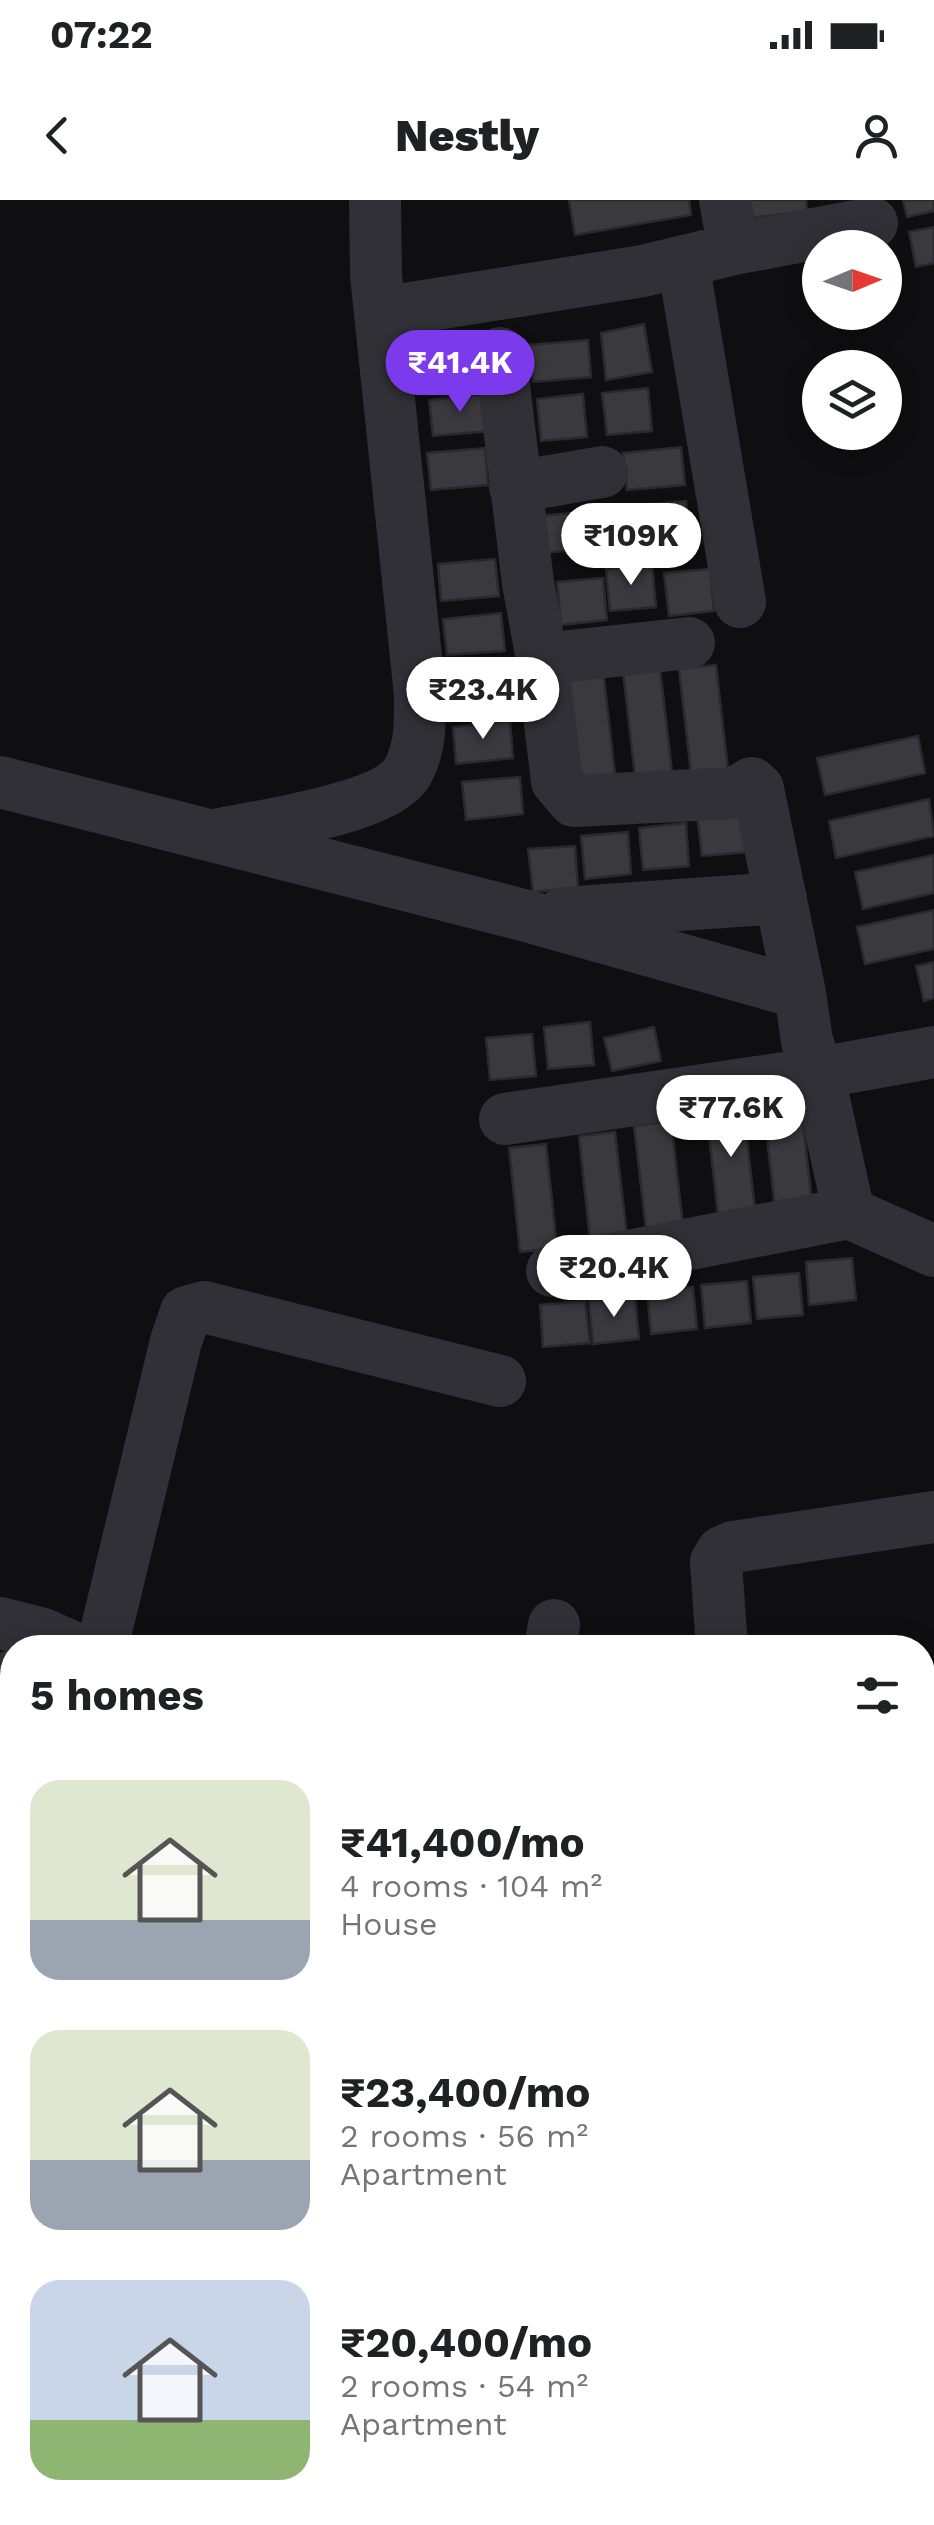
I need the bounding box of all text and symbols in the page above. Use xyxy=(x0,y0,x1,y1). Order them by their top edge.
text: 07:22 xyxy=(50,13,153,57)
icon: back xyxy=(30,108,85,163)
icon: person xyxy=(849,108,904,163)
text: Nestly xyxy=(395,109,539,162)
north arrow xyxy=(802,230,902,330)
map controls xyxy=(802,230,902,450)
pin: ₹41.4K xyxy=(379,330,541,415)
text: ₹41.4K xyxy=(408,343,512,381)
button: layers xyxy=(802,350,902,450)
pin: ₹109K xyxy=(561,503,701,588)
text: ₹109K xyxy=(583,516,679,554)
pin: ₹23.4K xyxy=(402,657,564,742)
text: ₹23.4K xyxy=(428,670,538,708)
pin: ₹77.6K xyxy=(650,1075,812,1160)
text: ₹77.6K xyxy=(678,1088,784,1126)
pin: ₹20.4K xyxy=(533,1235,695,1320)
text: ₹20.4K xyxy=(559,1248,669,1286)
icon: filters xyxy=(850,1668,905,1723)
text: 5 homes xyxy=(30,1671,204,1720)
text: ₹41,400/mo xyxy=(340,1818,585,1867)
icon: home xyxy=(110,1820,230,1940)
text: 4 rooms · 104 m² xyxy=(340,1867,602,1905)
text: House xyxy=(340,1905,438,1943)
text: ₹23,400/mo xyxy=(340,2068,590,2117)
icon: home xyxy=(110,2070,230,2190)
text: 2 rooms · 56 m² xyxy=(340,2117,588,2155)
text: Apartment xyxy=(340,2155,507,2193)
text: ₹20,400/mo xyxy=(340,2318,592,2367)
icon: home xyxy=(110,2320,230,2440)
text: 2 rooms · 54 m² xyxy=(340,2367,588,2405)
text: Apartment xyxy=(340,2405,507,2443)

